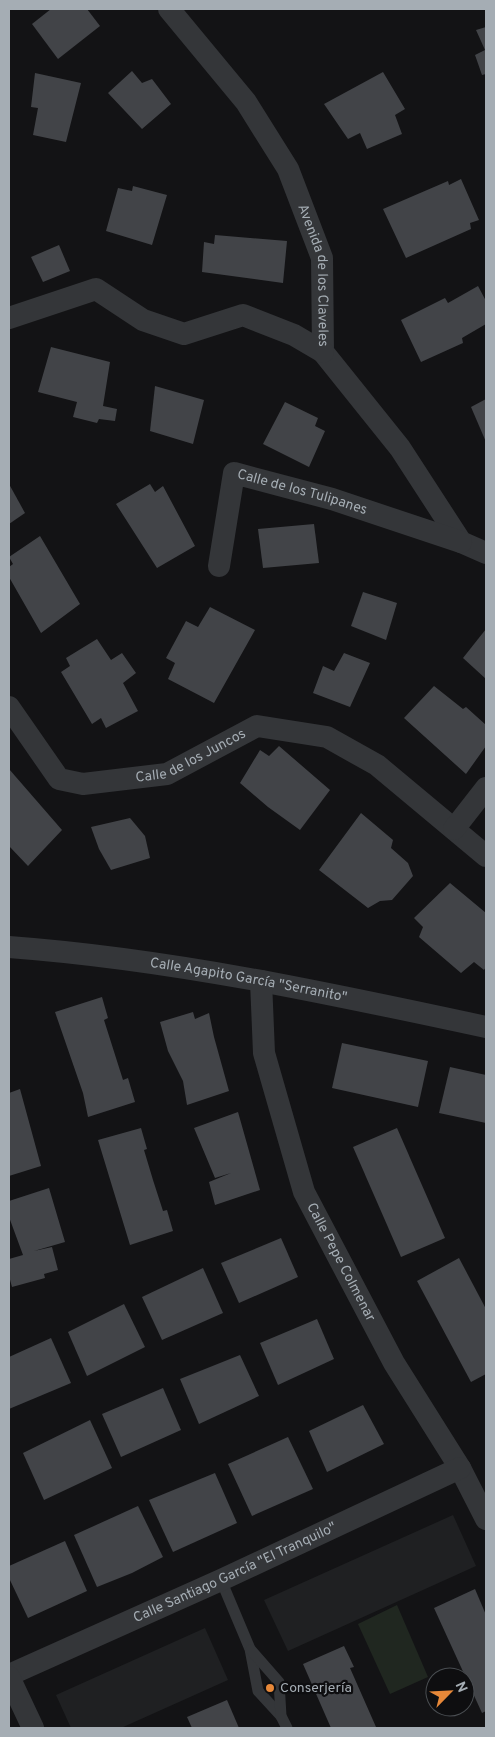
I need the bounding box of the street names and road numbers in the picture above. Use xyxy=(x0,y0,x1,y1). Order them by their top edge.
street label: Avenida de los Claveles xyxy=(294,202,331,347)
street label: Calle de los Tulipanes xyxy=(235,466,369,519)
street label: Calle de los Juncos xyxy=(135,725,249,786)
street label: Calle Agapito García "Serranito" xyxy=(149,954,349,1006)
street label: Calle Pepe Colmenar xyxy=(303,1200,379,1325)
street label: Calle Santiago García "El Tranquilo" xyxy=(131,1519,339,1627)

